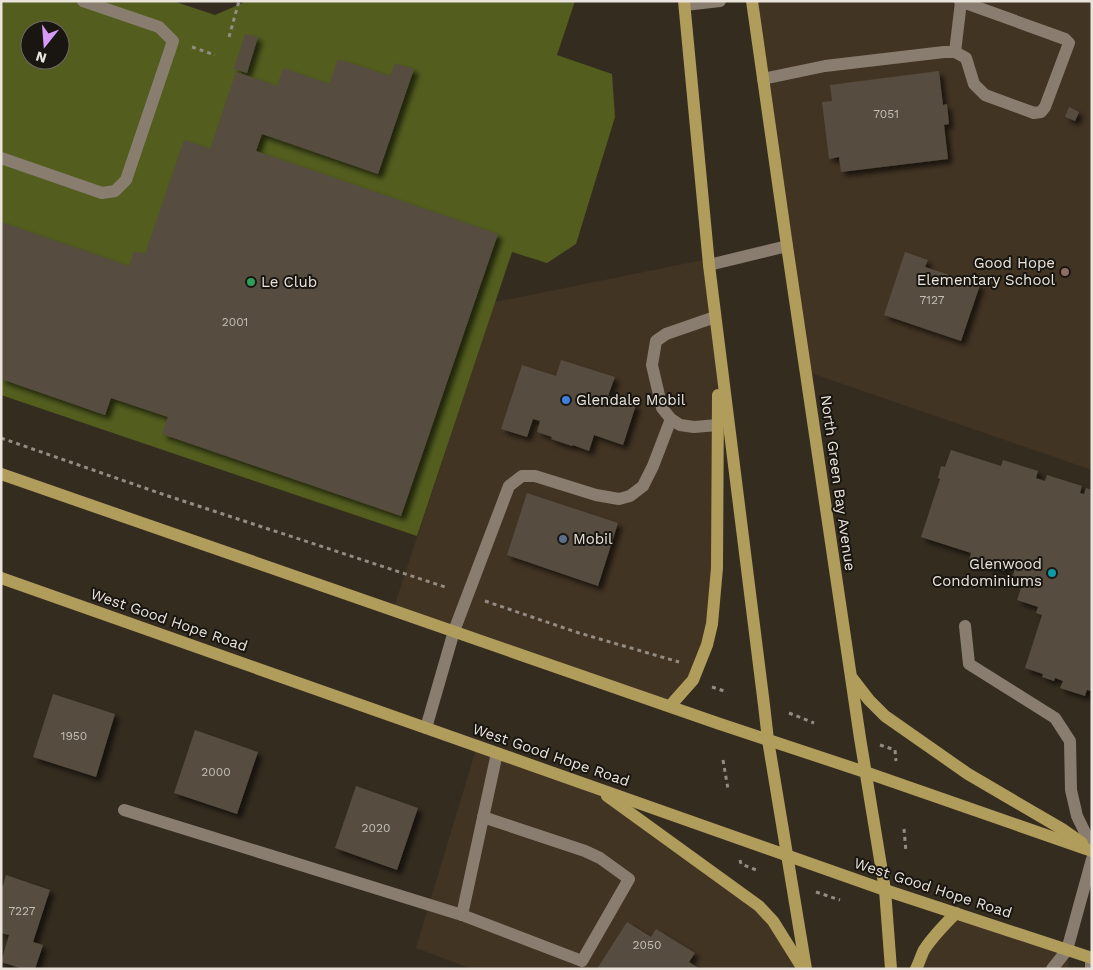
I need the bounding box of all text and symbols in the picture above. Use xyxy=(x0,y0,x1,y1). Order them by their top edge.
north arrow xyxy=(20,20,70,70)
text: N xyxy=(34,48,48,67)
house number: 7051 xyxy=(873,107,899,121)
place label: Good Hope Elementary School xyxy=(917,254,1055,289)
marker: Good Hope Elementary School xyxy=(1059,266,1071,278)
place label: Le Club xyxy=(261,273,317,291)
marker: Le Club xyxy=(245,276,257,288)
house number: 7127 xyxy=(920,293,945,307)
house number: 2001 xyxy=(222,315,248,329)
place label: Glendale Mobil xyxy=(576,391,686,409)
marker: Glendale Mobil xyxy=(560,394,572,406)
street label: North Green Bay Avenue xyxy=(817,394,859,572)
place label: Mobil xyxy=(573,530,613,548)
marker: Mobil xyxy=(557,533,569,545)
place label: Glenwood Condominiums xyxy=(932,555,1042,590)
marker: Glenwood Condominiums xyxy=(1046,567,1058,579)
street label: West Good Hope Road xyxy=(88,585,250,655)
street label: West Good Hope Road xyxy=(470,720,632,790)
house number: 1950 xyxy=(61,729,87,743)
house number: 2000 xyxy=(201,765,231,779)
house number: 2020 xyxy=(362,821,390,835)
street label: West Good Hope Road xyxy=(852,854,1014,922)
house number: 7227 xyxy=(8,904,36,918)
house number: 2050 xyxy=(633,938,661,952)

